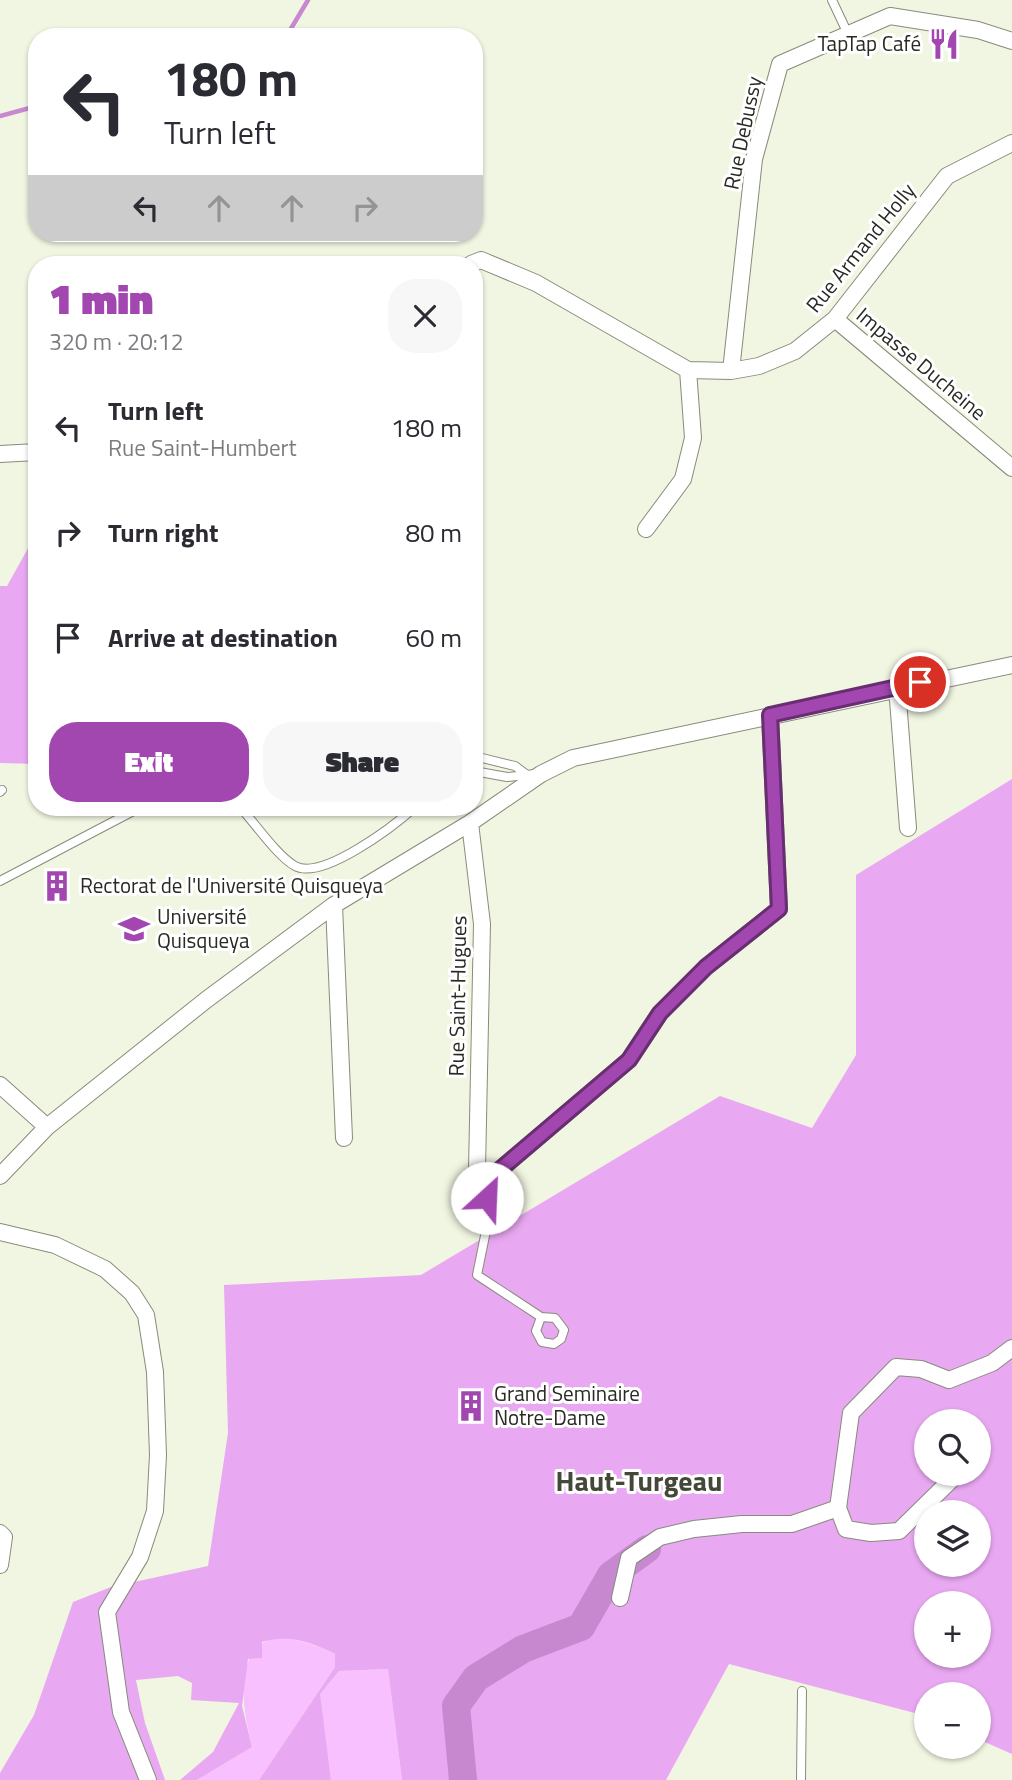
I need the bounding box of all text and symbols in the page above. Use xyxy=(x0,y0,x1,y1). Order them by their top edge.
place label: TapTap Café xyxy=(817,27,921,59)
restaurant icon: TapTap Café xyxy=(927,27,961,61)
text: 180 m xyxy=(164,40,298,115)
icon: left xyxy=(49,56,140,147)
street label: Rue Debussy xyxy=(714,73,770,192)
text: Turn left xyxy=(164,108,276,156)
street label: Rue Armand Holly xyxy=(798,175,923,319)
icon: left xyxy=(127,189,165,227)
icon: ahead xyxy=(200,189,238,227)
icon: ahead xyxy=(273,189,311,227)
icon: right xyxy=(346,189,384,227)
text: 1 min xyxy=(49,266,153,330)
button: close xyxy=(388,279,462,353)
street label: Impasse Ducheine xyxy=(850,299,994,427)
text: 320 m · 20:12 xyxy=(49,324,184,359)
text: Turn left xyxy=(108,391,203,430)
text: 180 m xyxy=(391,408,462,447)
icon: left xyxy=(49,409,87,447)
text: Rue Saint-Humbert xyxy=(108,430,297,465)
text: Turn right xyxy=(108,513,219,552)
text: 80 m xyxy=(405,513,462,552)
icon: right xyxy=(49,514,87,552)
text: Arrive at destination xyxy=(108,618,338,657)
text: 60 m xyxy=(405,618,462,657)
icon: arrive xyxy=(49,619,87,657)
pin xyxy=(890,652,950,712)
icon: arrive xyxy=(901,663,939,701)
button: Exit xyxy=(49,722,249,802)
button: Share xyxy=(263,722,462,802)
building icon: Rectorat de l'Université Quisqueya xyxy=(40,869,74,903)
place label: Rectorat de l'Université Quisqueya xyxy=(80,869,383,901)
place label: Université Quisqueya xyxy=(157,900,250,956)
school or university icon: Université Quisqueya xyxy=(117,912,151,946)
street label: Rue Saint-Hugues xyxy=(440,915,474,1077)
position arrow xyxy=(450,1161,524,1235)
place label: Grand Seminaire Notre-Dame xyxy=(494,1377,640,1433)
building icon: Grand Seminaire Notre-Dame xyxy=(454,1389,488,1423)
map controls xyxy=(914,1409,991,1759)
button: search xyxy=(914,1409,991,1486)
district label: Haut-Turgeau xyxy=(556,1459,722,1502)
button: layers xyxy=(914,1500,991,1577)
button: + xyxy=(914,1591,991,1668)
button: − xyxy=(914,1682,991,1759)

